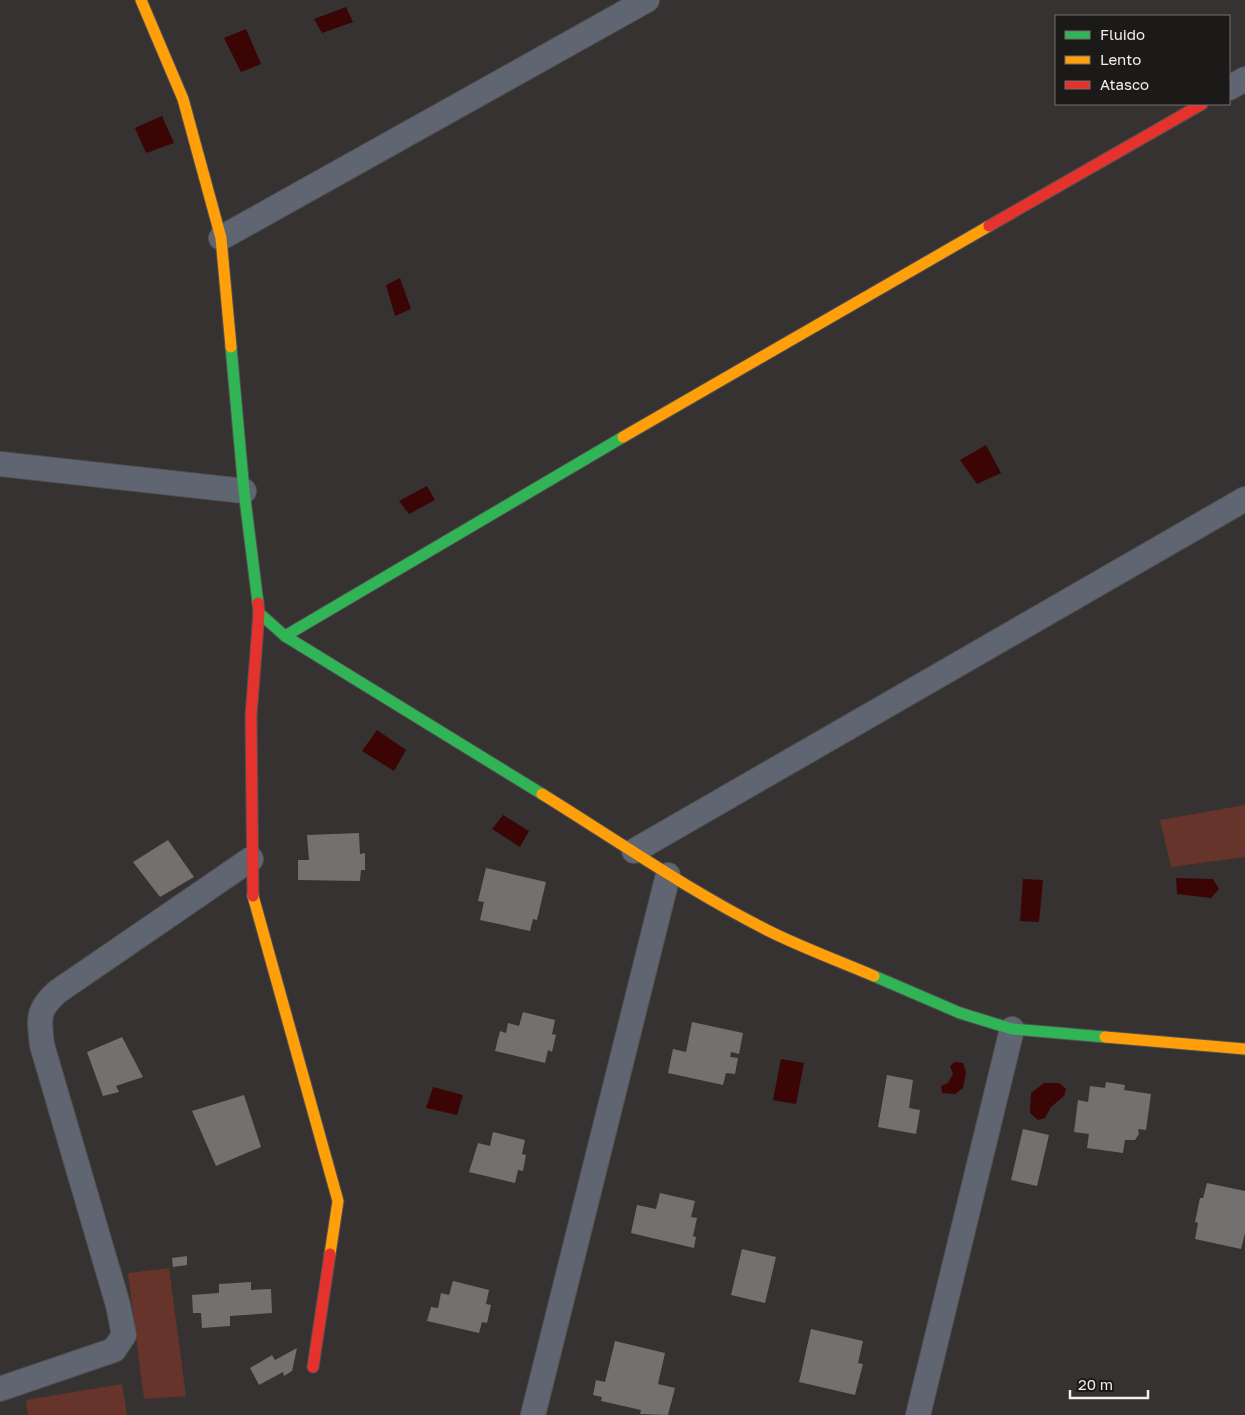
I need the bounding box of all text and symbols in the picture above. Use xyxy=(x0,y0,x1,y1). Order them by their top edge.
legend xyxy=(1055,15,1230,105)
text: Fluido xyxy=(1100,25,1145,43)
text: Lento xyxy=(1100,50,1141,68)
text: Atasco xyxy=(1100,75,1149,93)
scale bar xyxy=(1070,1368,1148,1400)
text: 20 m xyxy=(1078,1375,1113,1393)

